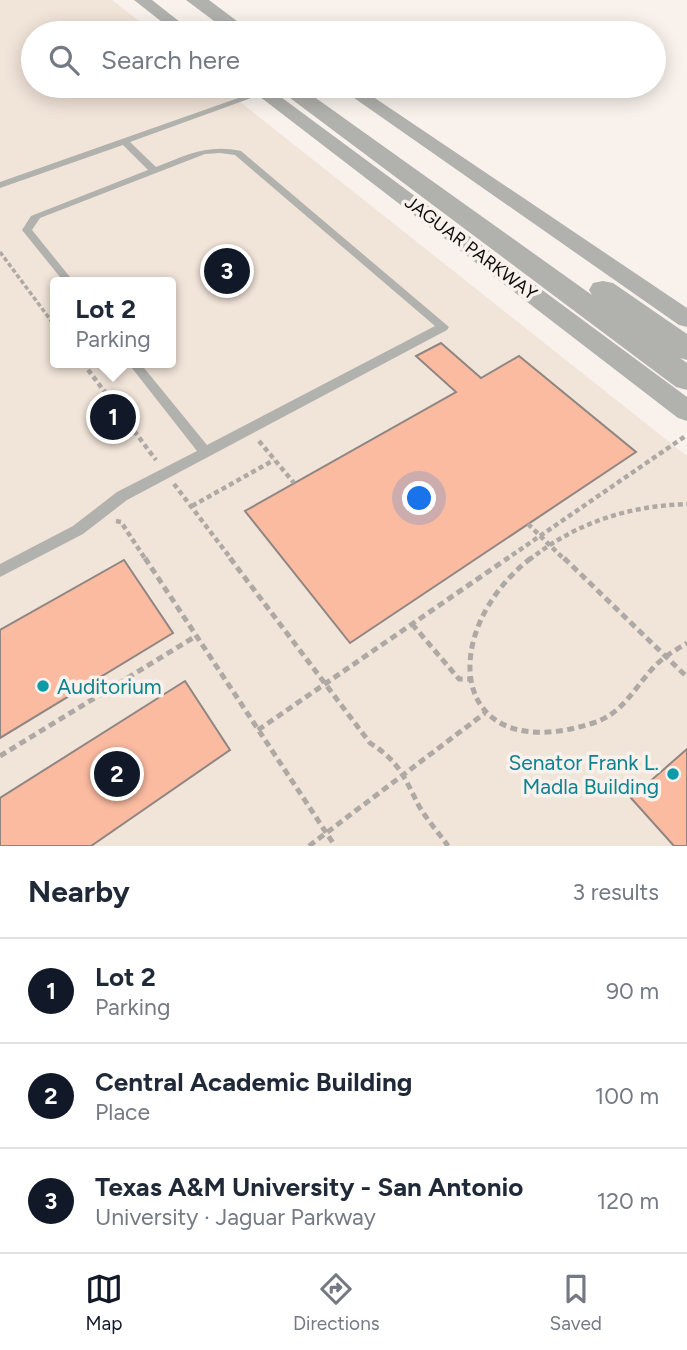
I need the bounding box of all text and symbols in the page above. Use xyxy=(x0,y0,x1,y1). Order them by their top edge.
search box xyxy=(21,21,666,98)
icon: search xyxy=(45,41,83,79)
text: Search here xyxy=(101,44,240,76)
street label: JAGUAR PARKWAY xyxy=(401,191,541,305)
pin: 3 xyxy=(204,245,250,297)
popup xyxy=(50,277,176,368)
text: Lot 2 xyxy=(75,293,136,325)
text: Parking xyxy=(75,325,151,353)
pin: 1 xyxy=(90,391,136,443)
your location xyxy=(402,481,436,515)
place label: Auditorium xyxy=(57,674,162,699)
marker: Auditorium xyxy=(35,678,51,694)
pin: 2 xyxy=(94,748,140,800)
place label: Senator Frank L. Madla Building xyxy=(508,750,659,799)
marker: Senator Frank L. Madla Building xyxy=(665,766,681,782)
text: Nearby xyxy=(28,873,130,910)
text: 3 results xyxy=(572,878,659,906)
text: Lot 2 xyxy=(95,961,156,993)
text: 1 xyxy=(46,977,56,1005)
text: 90 m xyxy=(606,977,659,1005)
text: Parking xyxy=(95,993,170,1021)
text: Central Academic Building xyxy=(95,1066,412,1098)
text: 2 xyxy=(44,1082,58,1110)
text: 100 m xyxy=(595,1082,659,1110)
text: Place xyxy=(95,1098,150,1126)
text: Texas A&M University - San Antonio xyxy=(95,1171,523,1203)
text: 3 xyxy=(45,1187,57,1215)
text: 120 m xyxy=(597,1187,659,1215)
text: University · Jaguar Parkway xyxy=(95,1203,376,1231)
tab: Map xyxy=(85,1270,123,1335)
tab: Directions xyxy=(293,1270,380,1335)
tab: Saved xyxy=(550,1270,602,1335)

